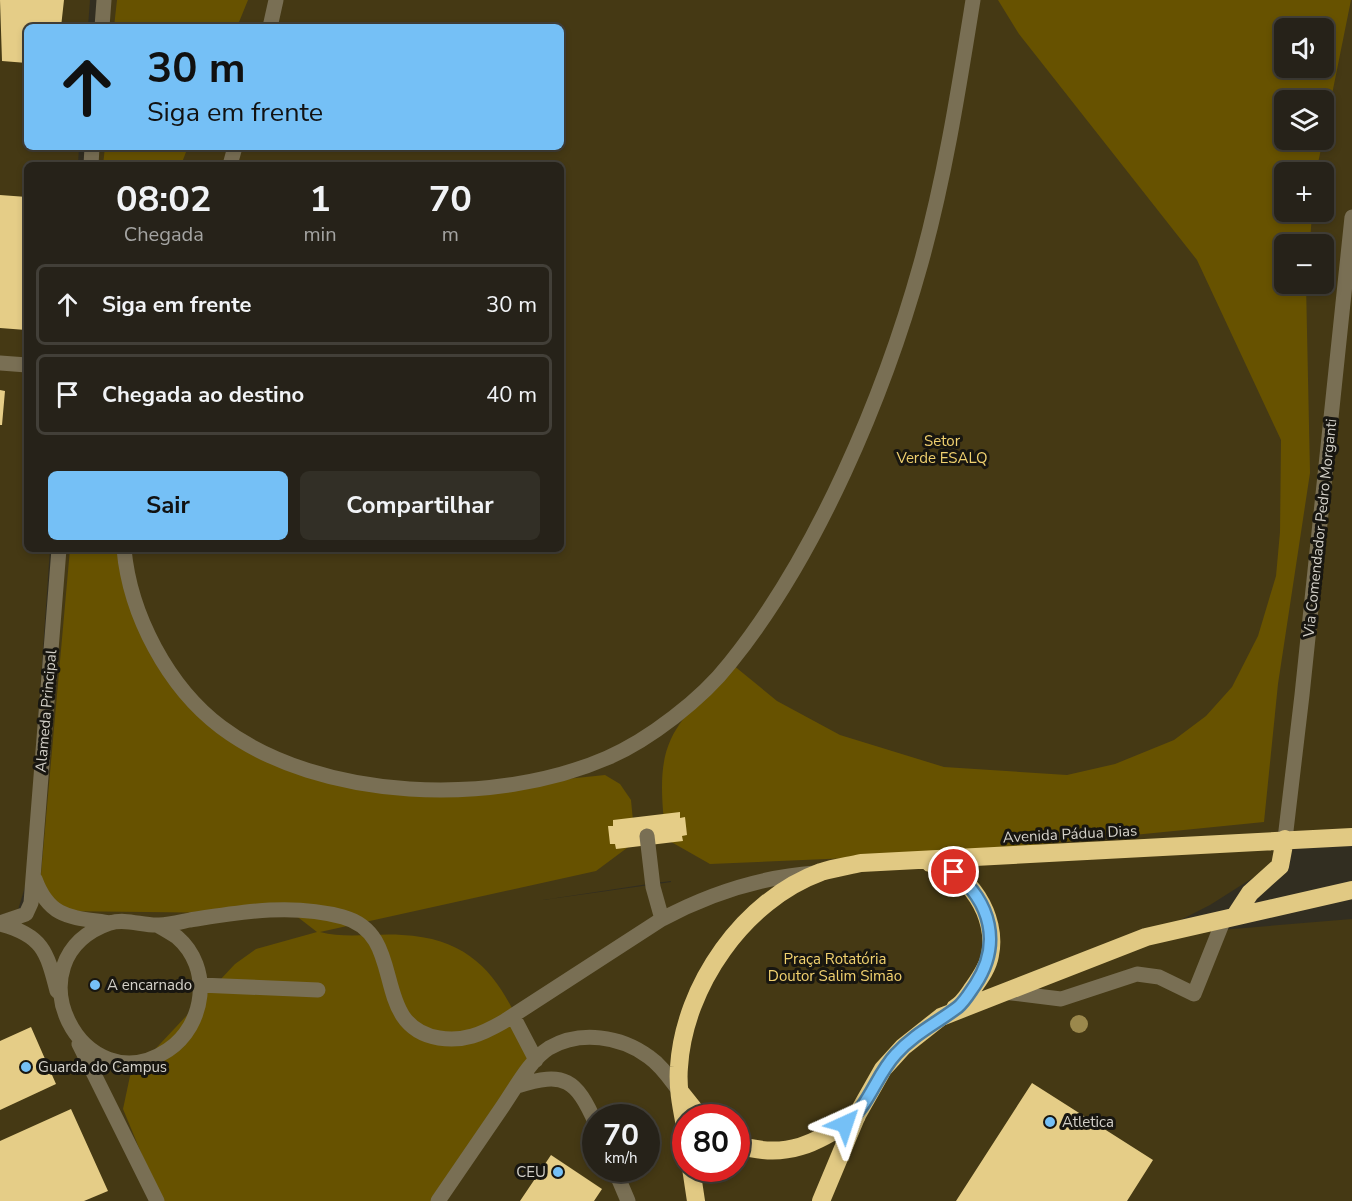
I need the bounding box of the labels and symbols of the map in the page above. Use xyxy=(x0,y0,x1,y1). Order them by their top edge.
street label: Via Comendador Pedro Morganti xyxy=(1298,418,1341,639)
park label: Setor Verde ESALQ xyxy=(895,431,988,468)
street label: Alameda Principal xyxy=(31,648,61,773)
street label: Avenida Pádua Dias xyxy=(1002,820,1138,848)
pin xyxy=(928,846,979,897)
park label: Praça Rotatória Doutor Salim Simão xyxy=(768,949,902,986)
place label: A encarnado xyxy=(107,975,192,995)
marker: A encarnado xyxy=(88,978,102,992)
place label: Guarda do Campus xyxy=(38,1057,167,1077)
marker: Guarda do Campus xyxy=(19,1060,33,1074)
position arrow xyxy=(813,1092,877,1156)
speed limit sign: 80 xyxy=(672,1104,750,1182)
place label: Atletica xyxy=(1062,1112,1114,1132)
marker: Atletica xyxy=(1043,1115,1057,1129)
place label: CEU xyxy=(516,1162,546,1182)
marker: CEU xyxy=(551,1165,565,1179)

